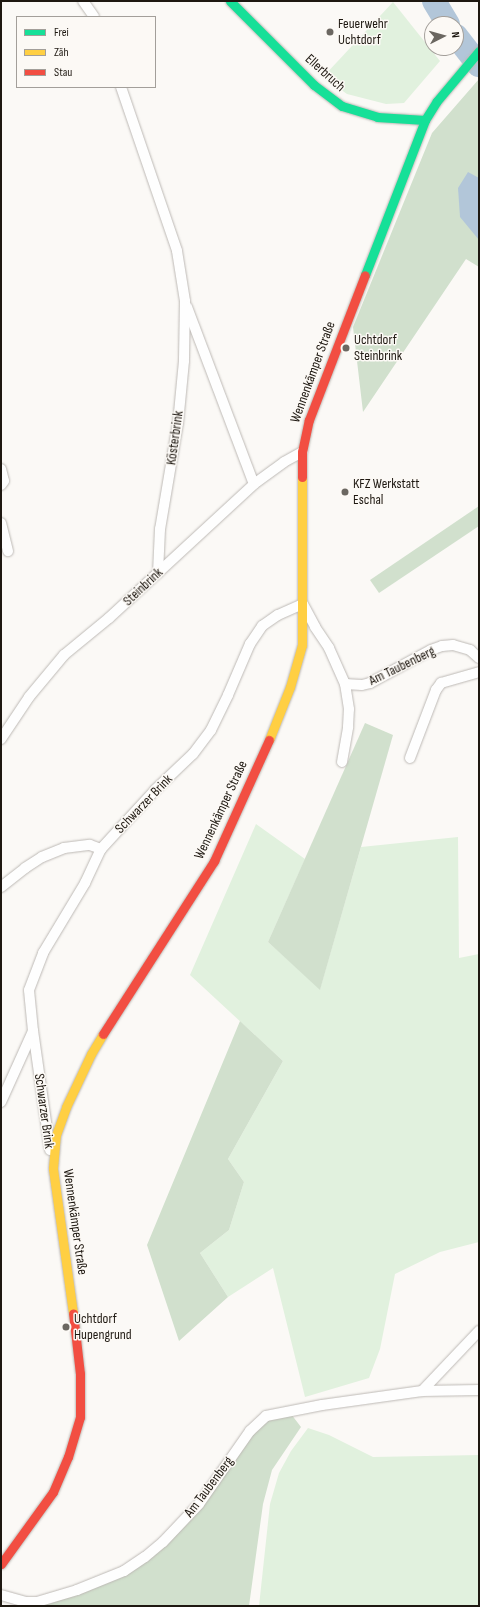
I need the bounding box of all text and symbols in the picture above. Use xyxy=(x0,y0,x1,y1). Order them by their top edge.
legend xyxy=(16,16,156,88)
place label: Feuerwehr Uchtdorf xyxy=(338,16,388,48)
north arrow xyxy=(424,16,464,56)
text: Frei xyxy=(54,25,69,40)
marker: Feuerwehr Uchtdorf xyxy=(325,27,335,37)
text: N xyxy=(449,31,462,38)
text: Zäh xyxy=(54,45,69,60)
street label: Ellerbruch xyxy=(302,51,348,95)
text: Stau xyxy=(54,65,72,80)
street label: Wennenkämper Straße xyxy=(287,319,339,425)
place label: Uchtdorf Steinbrink xyxy=(354,332,402,364)
marker: Uchtdorf Steinbrink xyxy=(341,343,351,353)
street label: Kösterbrink xyxy=(163,410,187,466)
place label: KFZ Werkstatt Eschal xyxy=(353,476,420,508)
marker: KFZ Werkstatt Eschal xyxy=(340,487,350,497)
street label: Steinbrink xyxy=(120,564,166,610)
street label: Am Taubenberg xyxy=(366,643,438,689)
street label: Wennenkämper Straße xyxy=(191,758,251,862)
street label: Schwarzer Brink xyxy=(112,771,176,837)
street label: Schwarzer Brink xyxy=(30,1072,58,1150)
street label: Wennenkämper Straße xyxy=(59,1168,91,1276)
place label: Uchtdorf Hupengrund xyxy=(74,1311,132,1344)
marker: Uchtdorf Hupengrund xyxy=(61,1322,71,1332)
street label: Am Taubenberg xyxy=(181,1453,237,1521)

